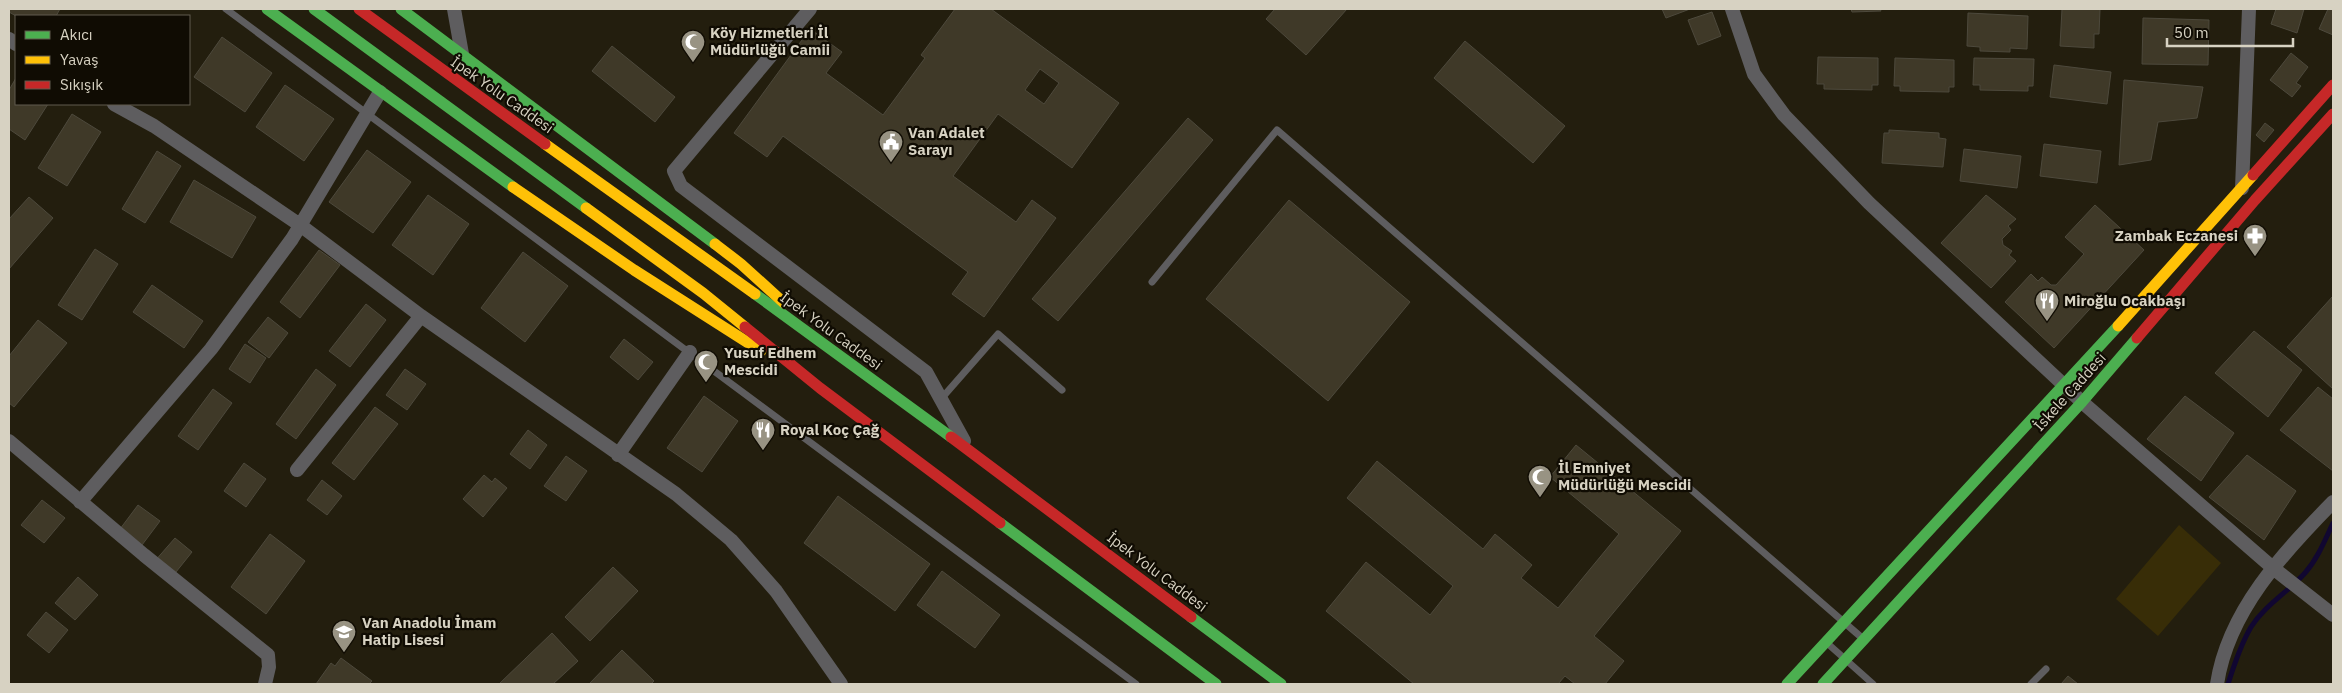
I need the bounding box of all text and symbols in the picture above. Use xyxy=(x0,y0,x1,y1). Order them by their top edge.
legend xyxy=(15,15,190,105)
scale bar xyxy=(2167,15,2293,47)
place label: Köy Hizmetleri İl Müdürlüğü Camii xyxy=(710,23,830,59)
text: 50 m xyxy=(2174,23,2209,42)
text: Akıcı xyxy=(60,25,93,44)
mosque icon: Köy Hizmetleri İl Müdürlüğü Camii xyxy=(680,29,706,63)
text: Yavaş xyxy=(60,50,99,69)
street label: İpek Yolu Caddesi xyxy=(447,52,557,137)
text: Sıkışık xyxy=(60,75,103,94)
place label: Van Adalet Sarayı xyxy=(908,123,985,159)
public building icon: Van Adalet Sarayı xyxy=(878,129,904,163)
pharmacy icon: Zambak Eczanesi xyxy=(2242,223,2268,257)
place label: Zambak Eczanesi xyxy=(2115,226,2238,245)
street label: İpek Yolu Caddesi xyxy=(777,287,886,374)
restaurant icon: Miroğlu Ocakbaşı xyxy=(2034,288,2060,322)
place label: Miroğlu Ocakbaşı xyxy=(2064,291,2186,310)
place label: Yusuf Edhem Mescidi xyxy=(724,343,816,379)
street label: İskele Caddesi xyxy=(2029,348,2110,435)
mosque icon: Yusuf Edhem Mescidi xyxy=(693,349,719,383)
restaurant icon: Royal Koç Çağ xyxy=(750,417,776,451)
place label: Royal Koç Çağ xyxy=(780,420,880,439)
place label: İl Emniyet Müdürlüğü Mescidi xyxy=(1558,458,1691,494)
mosque icon: İl Emniyet Müdürlüğü Mescidi xyxy=(1527,464,1553,498)
street label: İpek Yolu Caddesi xyxy=(1103,528,1211,616)
place label: Van Anadolu İmam Hatip Lisesi xyxy=(362,613,496,649)
school or university icon: Van Anadolu İmam Hatip Lisesi xyxy=(331,619,357,653)

